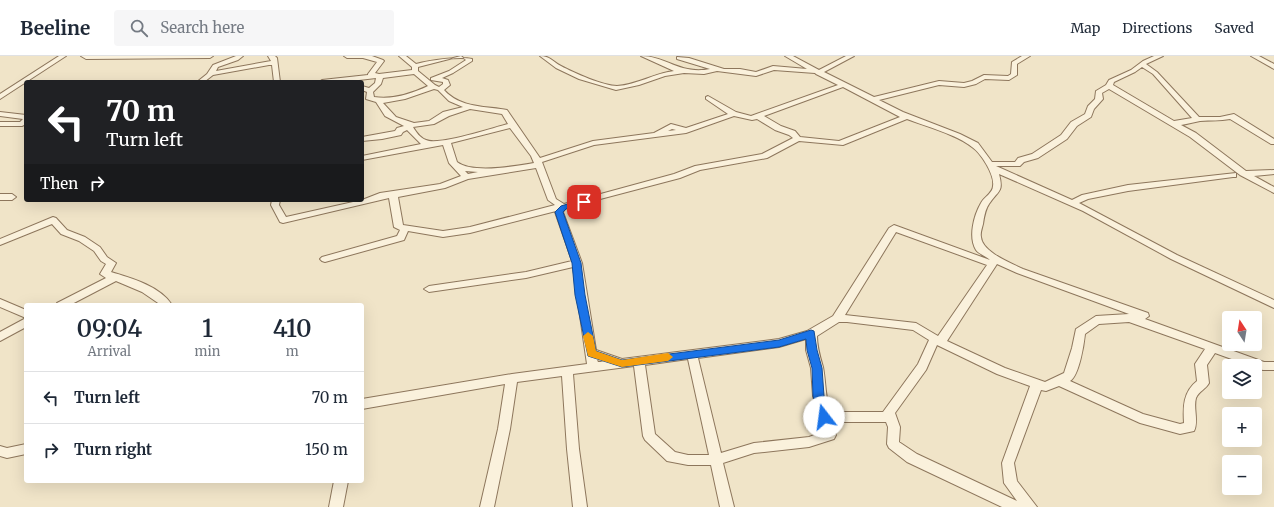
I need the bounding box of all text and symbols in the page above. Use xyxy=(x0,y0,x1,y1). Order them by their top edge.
search box xyxy=(114,10,394,46)
text: Beeline xyxy=(20,16,90,40)
icon: search xyxy=(128,17,150,39)
text: Search here xyxy=(160,18,244,37)
text: Map xyxy=(1070,19,1100,37)
text: Directions xyxy=(1122,19,1192,37)
text: Saved xyxy=(1214,19,1254,37)
text: 70 m xyxy=(106,93,175,129)
icon: left xyxy=(40,96,92,148)
text: Turn left xyxy=(106,128,183,151)
icon: right xyxy=(86,172,108,194)
text: Then xyxy=(40,174,78,193)
pin xyxy=(567,185,601,219)
icon: arrive xyxy=(573,191,595,213)
north arrow xyxy=(1222,311,1262,351)
map controls xyxy=(1222,311,1262,495)
text: 09:04 xyxy=(76,313,142,344)
text: 1 xyxy=(202,313,213,344)
text: 410 xyxy=(273,313,312,344)
text: Arrival xyxy=(88,343,131,360)
text: min xyxy=(195,343,220,360)
text: m xyxy=(286,343,299,360)
button: layers xyxy=(1222,359,1262,399)
icon: left xyxy=(40,387,62,409)
text: Turn left xyxy=(74,388,140,407)
text: 70 m xyxy=(312,388,348,407)
position arrow xyxy=(803,396,845,438)
button: + xyxy=(1222,407,1262,447)
icon: right xyxy=(40,439,62,461)
text: Turn right xyxy=(74,440,152,459)
text: 150 m xyxy=(305,440,348,459)
button: − xyxy=(1222,455,1262,495)

